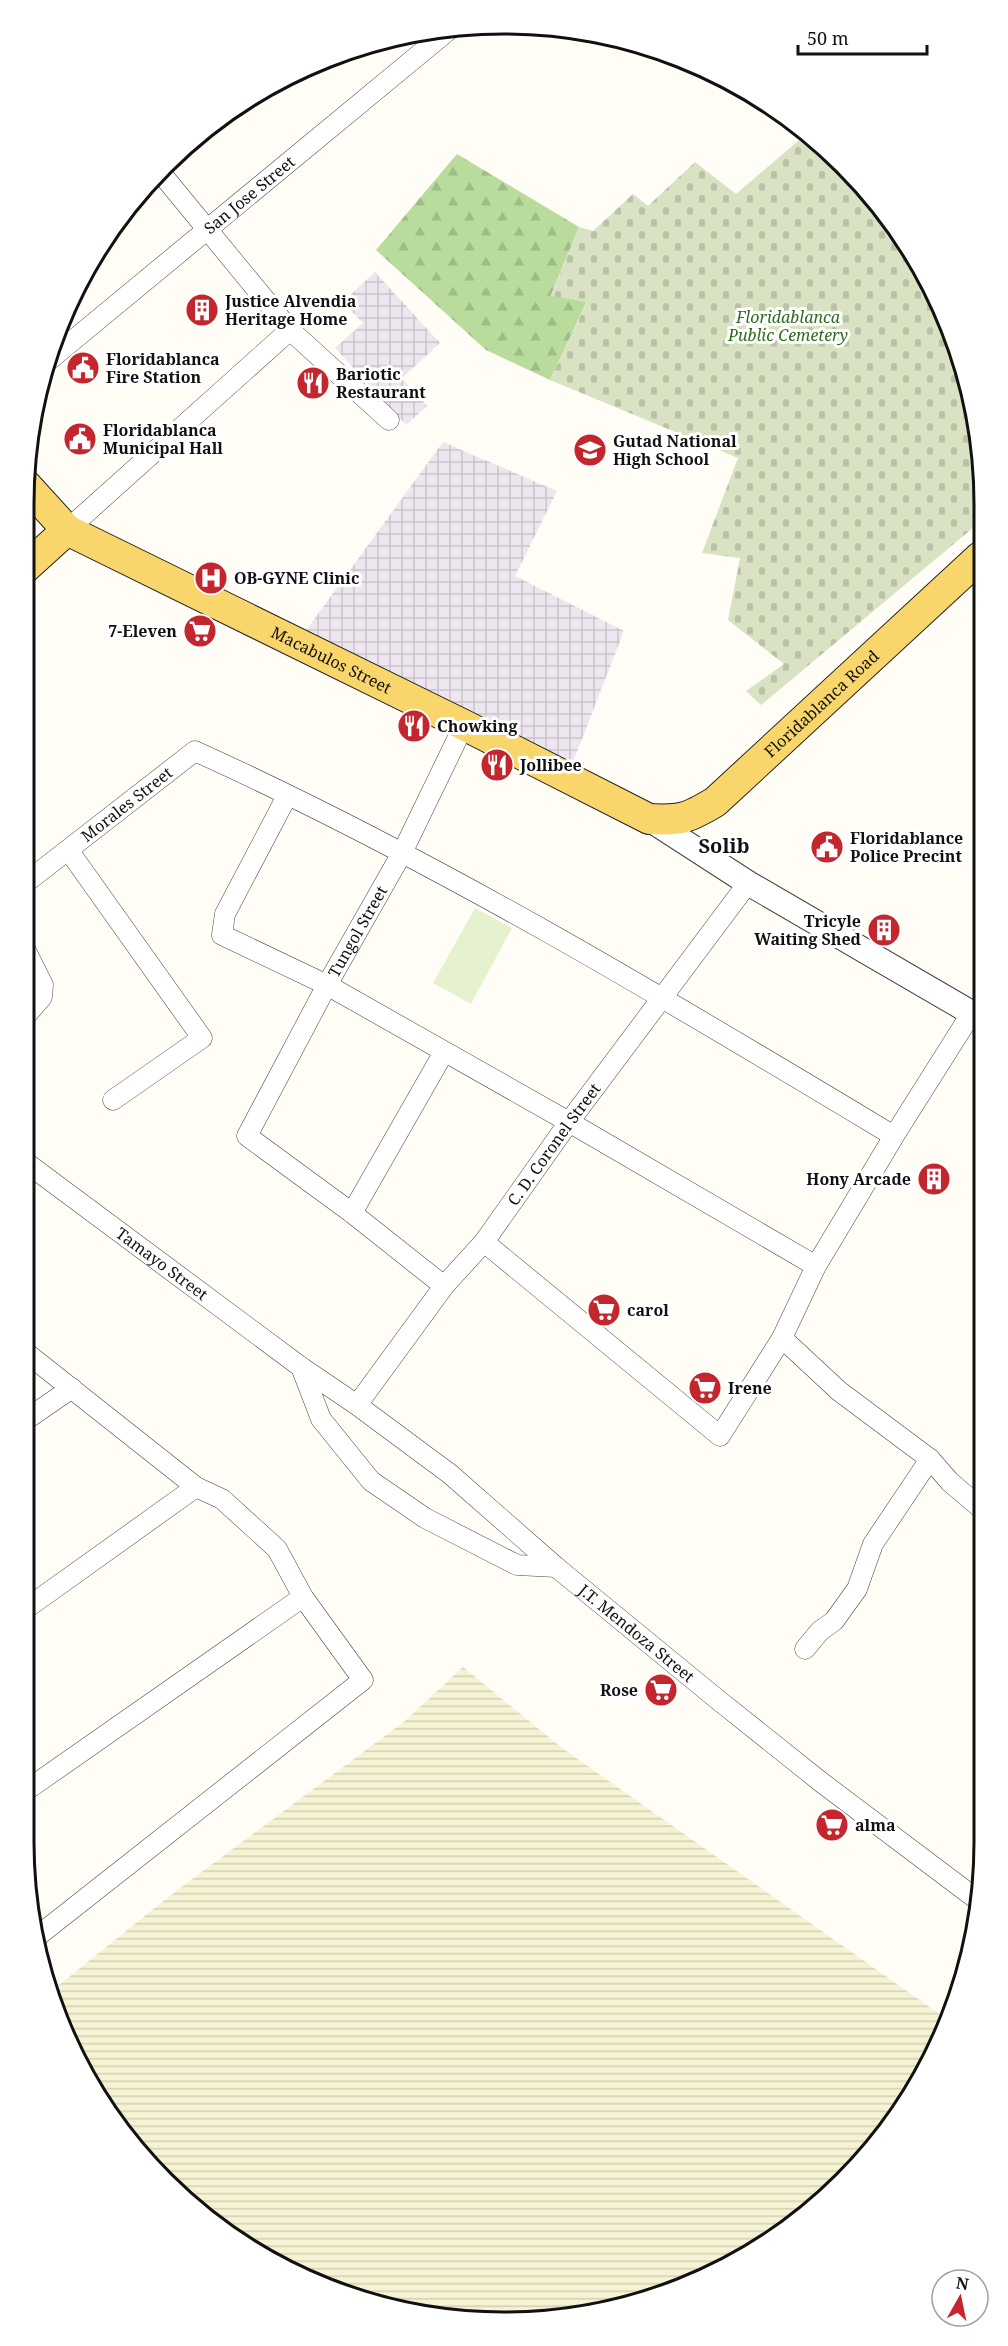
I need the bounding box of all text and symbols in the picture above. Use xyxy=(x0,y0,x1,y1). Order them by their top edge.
scale bar xyxy=(798,18,927,56)
text: 50 m xyxy=(807,26,849,50)
street label: San Jose Street xyxy=(199,150,300,239)
place label: Justice Alvendia Heritage Home xyxy=(224,290,357,330)
building icon: Justice Alvendia Heritage Home xyxy=(184,292,220,328)
park label: Floridablanca Public Cemetery xyxy=(727,306,848,346)
place label: Floridablanca Fire Station xyxy=(106,348,220,388)
public building icon: Floridablanca Fire Station xyxy=(65,350,101,386)
place label: Bariotic Restaurant xyxy=(336,363,426,403)
restaurant icon: Bariotic Restaurant xyxy=(295,365,331,401)
place label: Floridablanca Municipal Hall xyxy=(103,419,223,459)
public building icon: Floridablanca Municipal Hall xyxy=(62,421,98,457)
place label: Gutad National High School xyxy=(613,430,737,470)
school or university icon: Gutad National High School xyxy=(572,432,608,468)
hospital icon: OB-GYNE Clinic xyxy=(193,560,229,596)
place label: OB-GYNE Clinic xyxy=(234,567,359,589)
supermarket icon: 7-Eleven xyxy=(182,613,218,649)
place label: 7-Eleven xyxy=(108,620,177,642)
street label: Macabulos Street xyxy=(268,621,395,699)
street label: Floridablanca Road xyxy=(759,645,884,762)
restaurant icon: Chowking xyxy=(396,708,432,744)
place label: Chowking xyxy=(437,715,517,737)
restaurant icon: Jollibee xyxy=(479,747,515,783)
place label: Jollibee xyxy=(519,754,582,776)
street label: Morales Street xyxy=(76,761,177,847)
place label: Floridablance Police Precint xyxy=(850,827,963,867)
public building icon: Floridablance Police Precint xyxy=(809,829,845,865)
district label: Solib xyxy=(699,832,749,859)
street label: Tungol Street xyxy=(323,881,392,981)
place label: Tricyle Waiting Shed xyxy=(754,910,862,950)
building icon: Tricyle Waiting Shed xyxy=(866,912,902,948)
street label: C. D. Coronel Street xyxy=(502,1078,606,1210)
building icon: Hony Arcade xyxy=(916,1161,952,1197)
place label: Hony Arcade xyxy=(806,1168,911,1190)
street label: Tamayo Street xyxy=(112,1222,213,1305)
supermarket icon: carol xyxy=(586,1292,622,1328)
place label: carol xyxy=(627,1299,669,1321)
supermarket icon: Irene xyxy=(687,1370,723,1406)
place label: Irene xyxy=(728,1377,772,1399)
street label: J.T. Mendoza Street xyxy=(573,1578,700,1687)
supermarket icon: Rose xyxy=(643,1672,679,1708)
place label: Rose xyxy=(600,1679,638,1701)
supermarket icon: alma xyxy=(814,1807,850,1843)
place label: alma xyxy=(855,1814,896,1836)
north arrow xyxy=(930,2268,990,2328)
text: N xyxy=(954,2271,971,2295)

